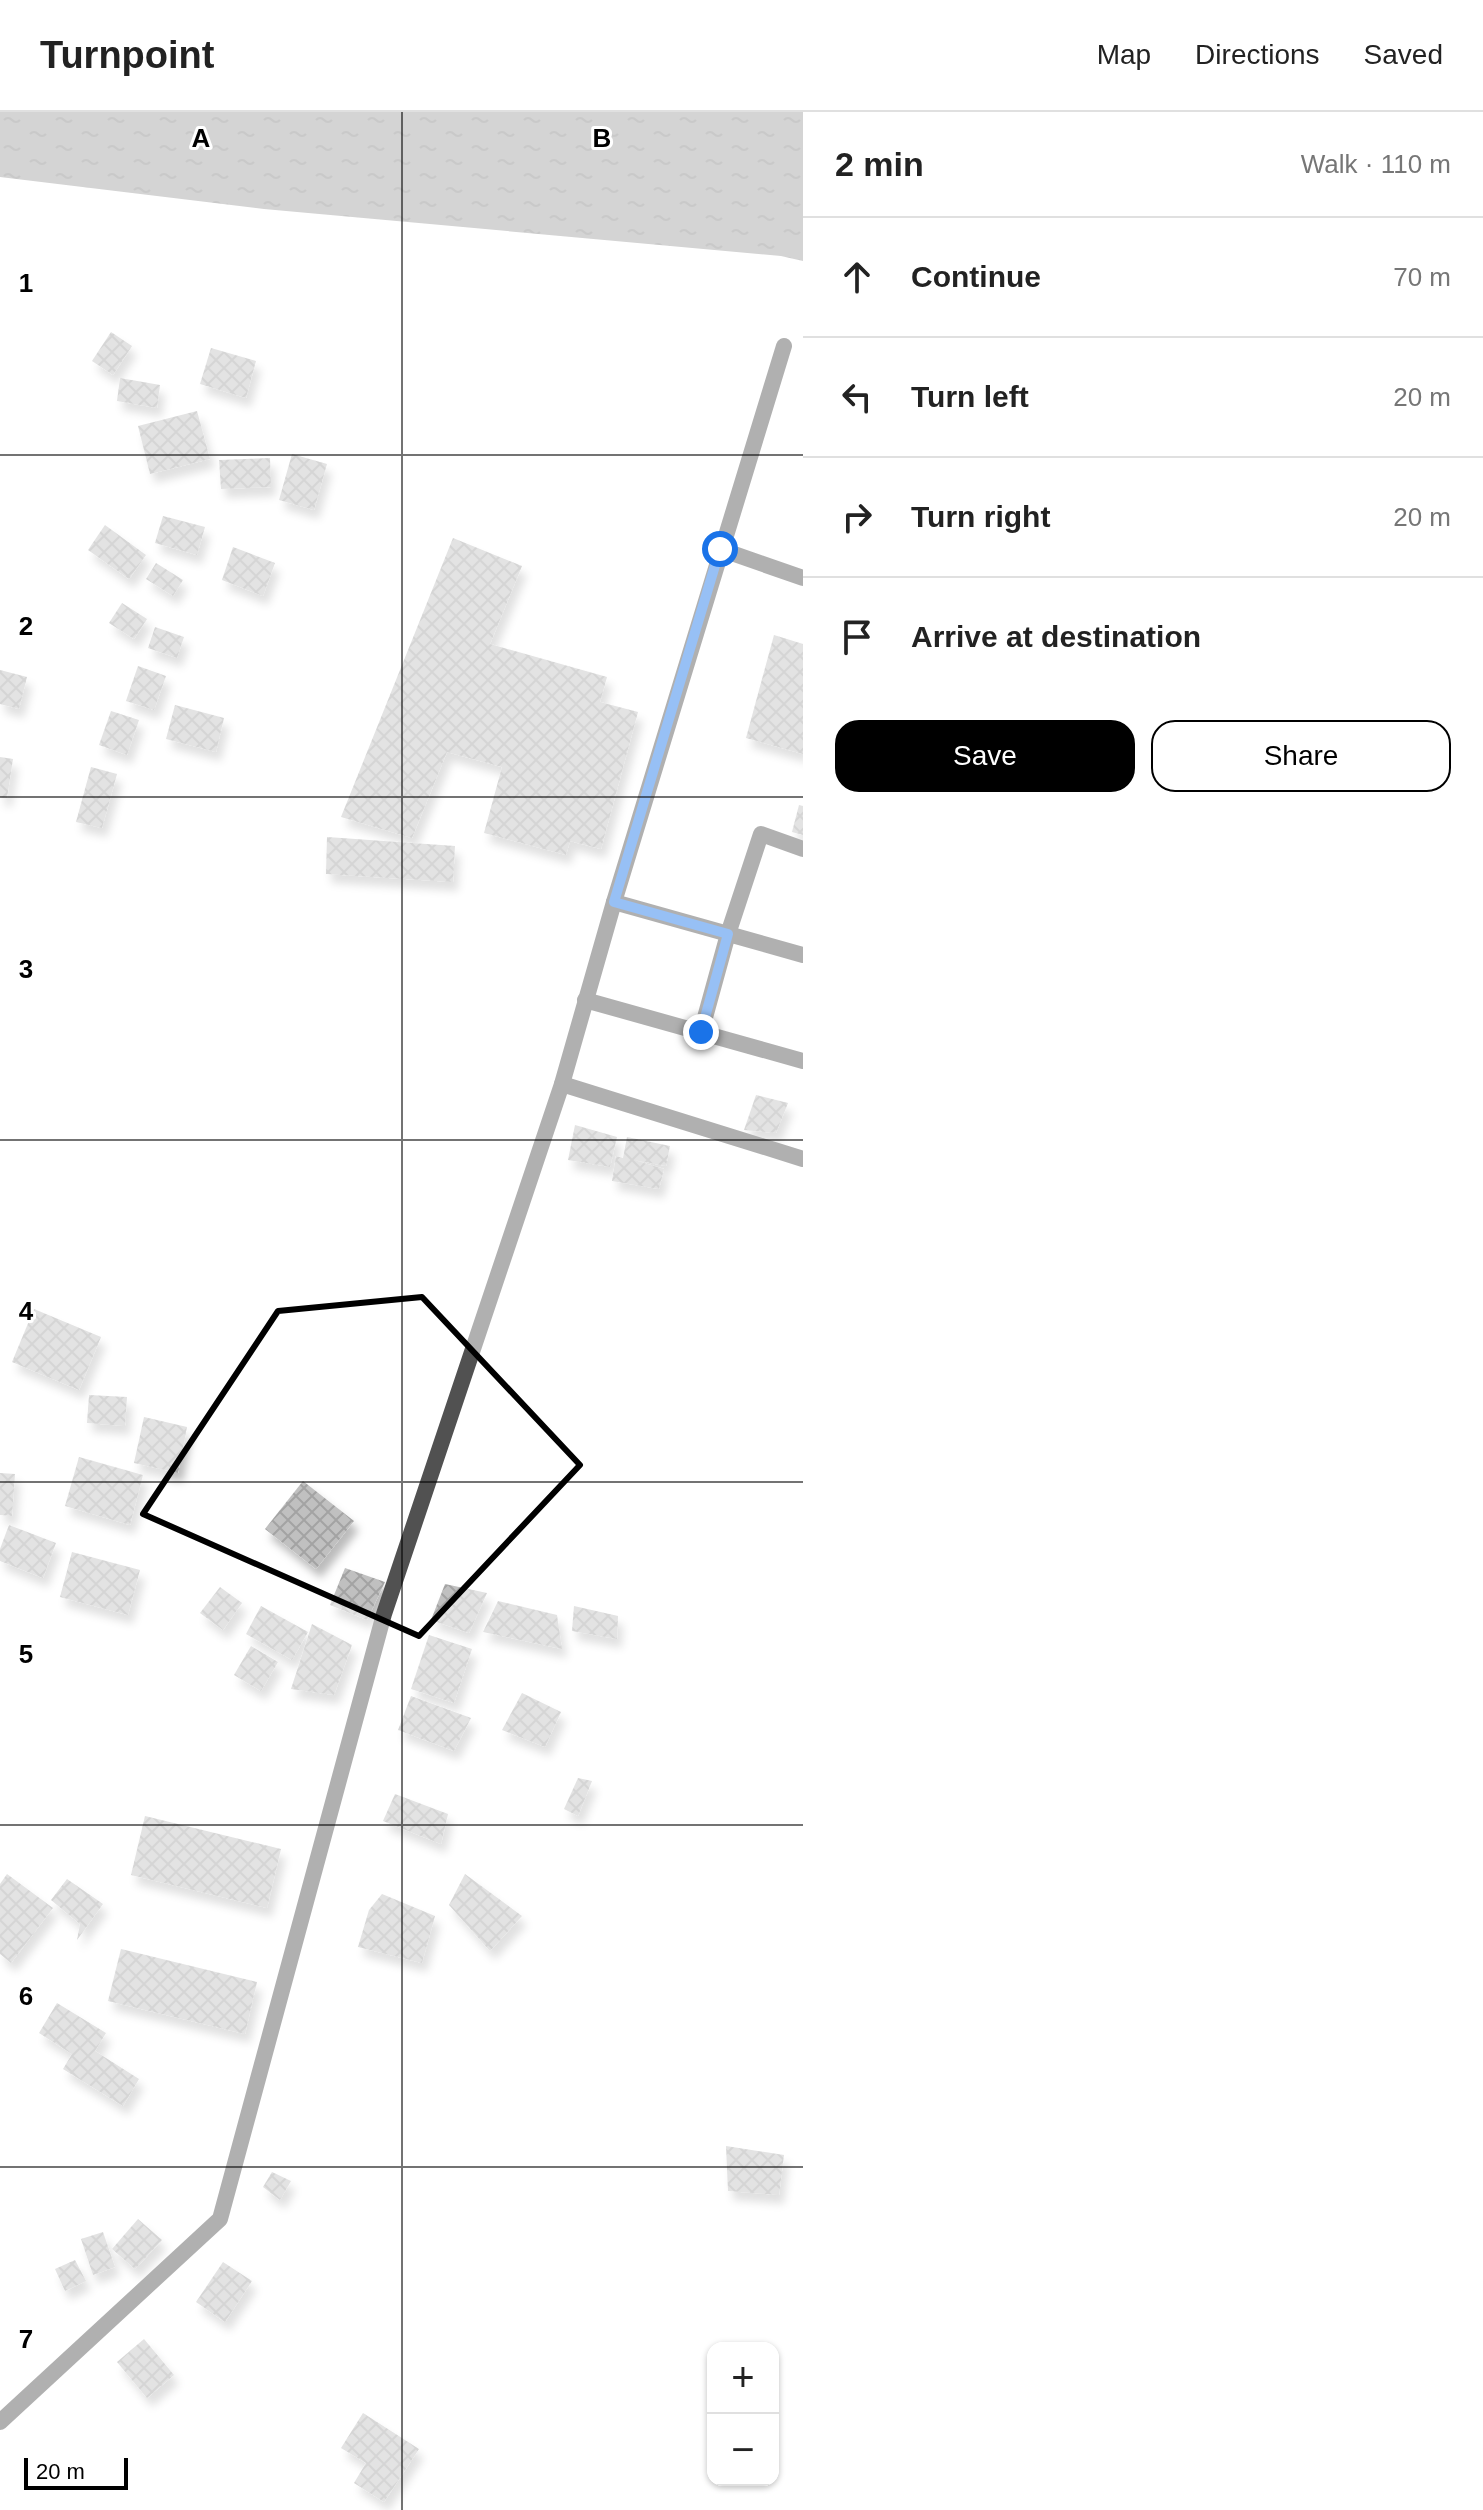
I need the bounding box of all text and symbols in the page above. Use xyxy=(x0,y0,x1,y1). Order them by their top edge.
text: Turnpoint xyxy=(40,34,214,76)
text: Map xyxy=(1097,39,1151,70)
text: Directions xyxy=(1195,39,1320,70)
text: Saved xyxy=(1364,39,1443,70)
text: A xyxy=(192,123,211,153)
text: B xyxy=(593,123,611,153)
text: 2 min xyxy=(835,145,924,183)
text: Walk · 110 m xyxy=(1301,149,1451,179)
icon: ahead xyxy=(835,255,879,299)
text: Continue xyxy=(911,260,1041,293)
text: 70 m xyxy=(1393,262,1451,292)
text: 1 xyxy=(19,268,33,298)
icon: left xyxy=(835,375,879,419)
text: Turn left xyxy=(911,380,1029,413)
text: 20 m xyxy=(1393,382,1451,412)
icon: right xyxy=(835,495,879,539)
text: Turn right xyxy=(911,500,1050,533)
text: 20 m xyxy=(1393,502,1451,532)
route start xyxy=(702,531,738,567)
text: 2 xyxy=(19,611,33,641)
icon: arrive xyxy=(835,615,879,659)
text: Arrive at destination xyxy=(911,620,1201,653)
button: Save xyxy=(835,720,1135,792)
button: Share xyxy=(1151,720,1451,792)
text: 3 xyxy=(19,954,33,984)
route end xyxy=(683,1014,719,1050)
text: 4 xyxy=(19,1296,34,1326)
text: 5 xyxy=(19,1639,33,1669)
text: 6 xyxy=(19,1981,33,2011)
text: 7 xyxy=(19,2324,33,2354)
map controls xyxy=(707,2342,779,2486)
button: + xyxy=(707,2342,779,2414)
button: − xyxy=(707,2414,779,2486)
scale bar xyxy=(24,2454,128,2490)
text: 20 m xyxy=(36,2459,85,2484)

